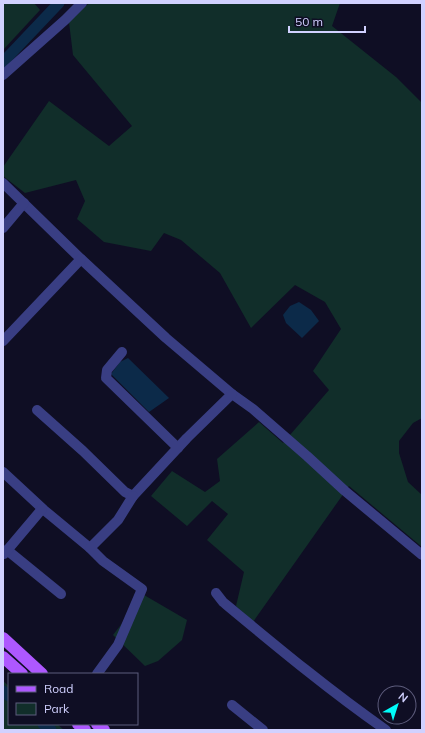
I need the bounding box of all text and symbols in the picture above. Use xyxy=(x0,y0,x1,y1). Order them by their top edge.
scale bar xyxy=(289,8,365,34)
text: 50 m xyxy=(295,14,323,29)
legend xyxy=(8,673,138,725)
text: Road xyxy=(44,681,73,696)
north arrow xyxy=(377,685,417,725)
text: N xyxy=(396,689,411,705)
text: Park xyxy=(44,701,70,716)

